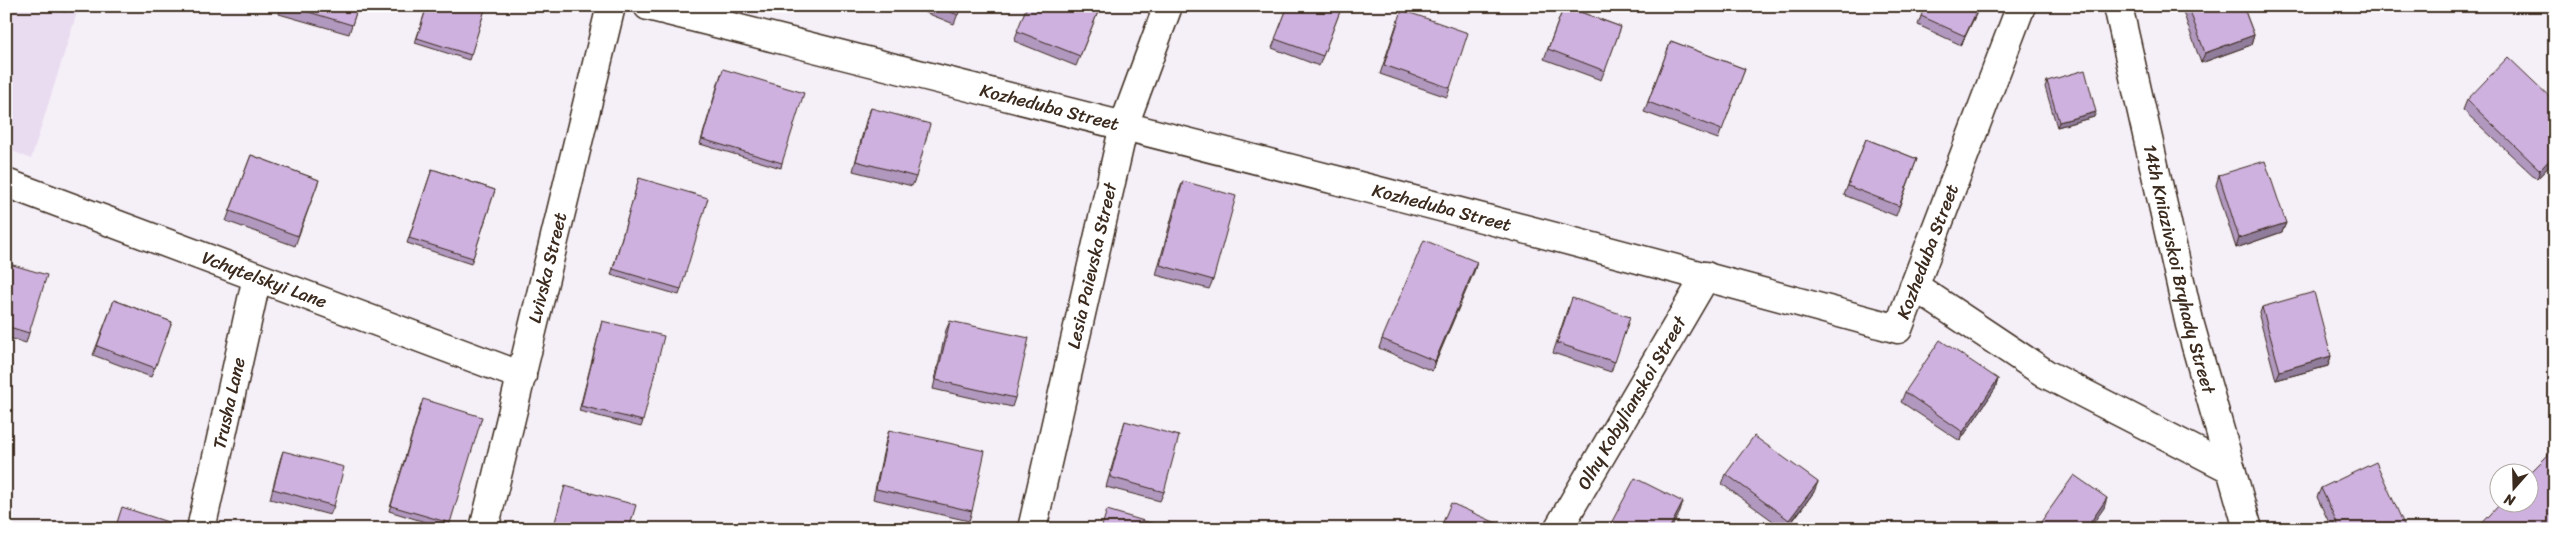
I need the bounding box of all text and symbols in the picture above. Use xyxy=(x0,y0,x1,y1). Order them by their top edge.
street label: Kozheduba Street xyxy=(976,74,1123,140)
street label: 14th Kniazivskoi Bryhady Street xyxy=(2134,141,2225,398)
street label: Kozheduba Street xyxy=(1369,174,1515,241)
street label: Lesia Paievska Street xyxy=(1058,179,1127,352)
street label: Kozheduba Street xyxy=(1887,179,1968,324)
street label: Lvivska Street xyxy=(519,209,576,326)
street label: Vchytelskyi Lane xyxy=(197,242,332,318)
street label: Olhy Kobylianskoi Street xyxy=(1568,309,1696,496)
street label: Trusha Lane xyxy=(203,354,255,452)
north arrow xyxy=(2488,462,2538,512)
text: N xyxy=(2501,486,2519,513)

